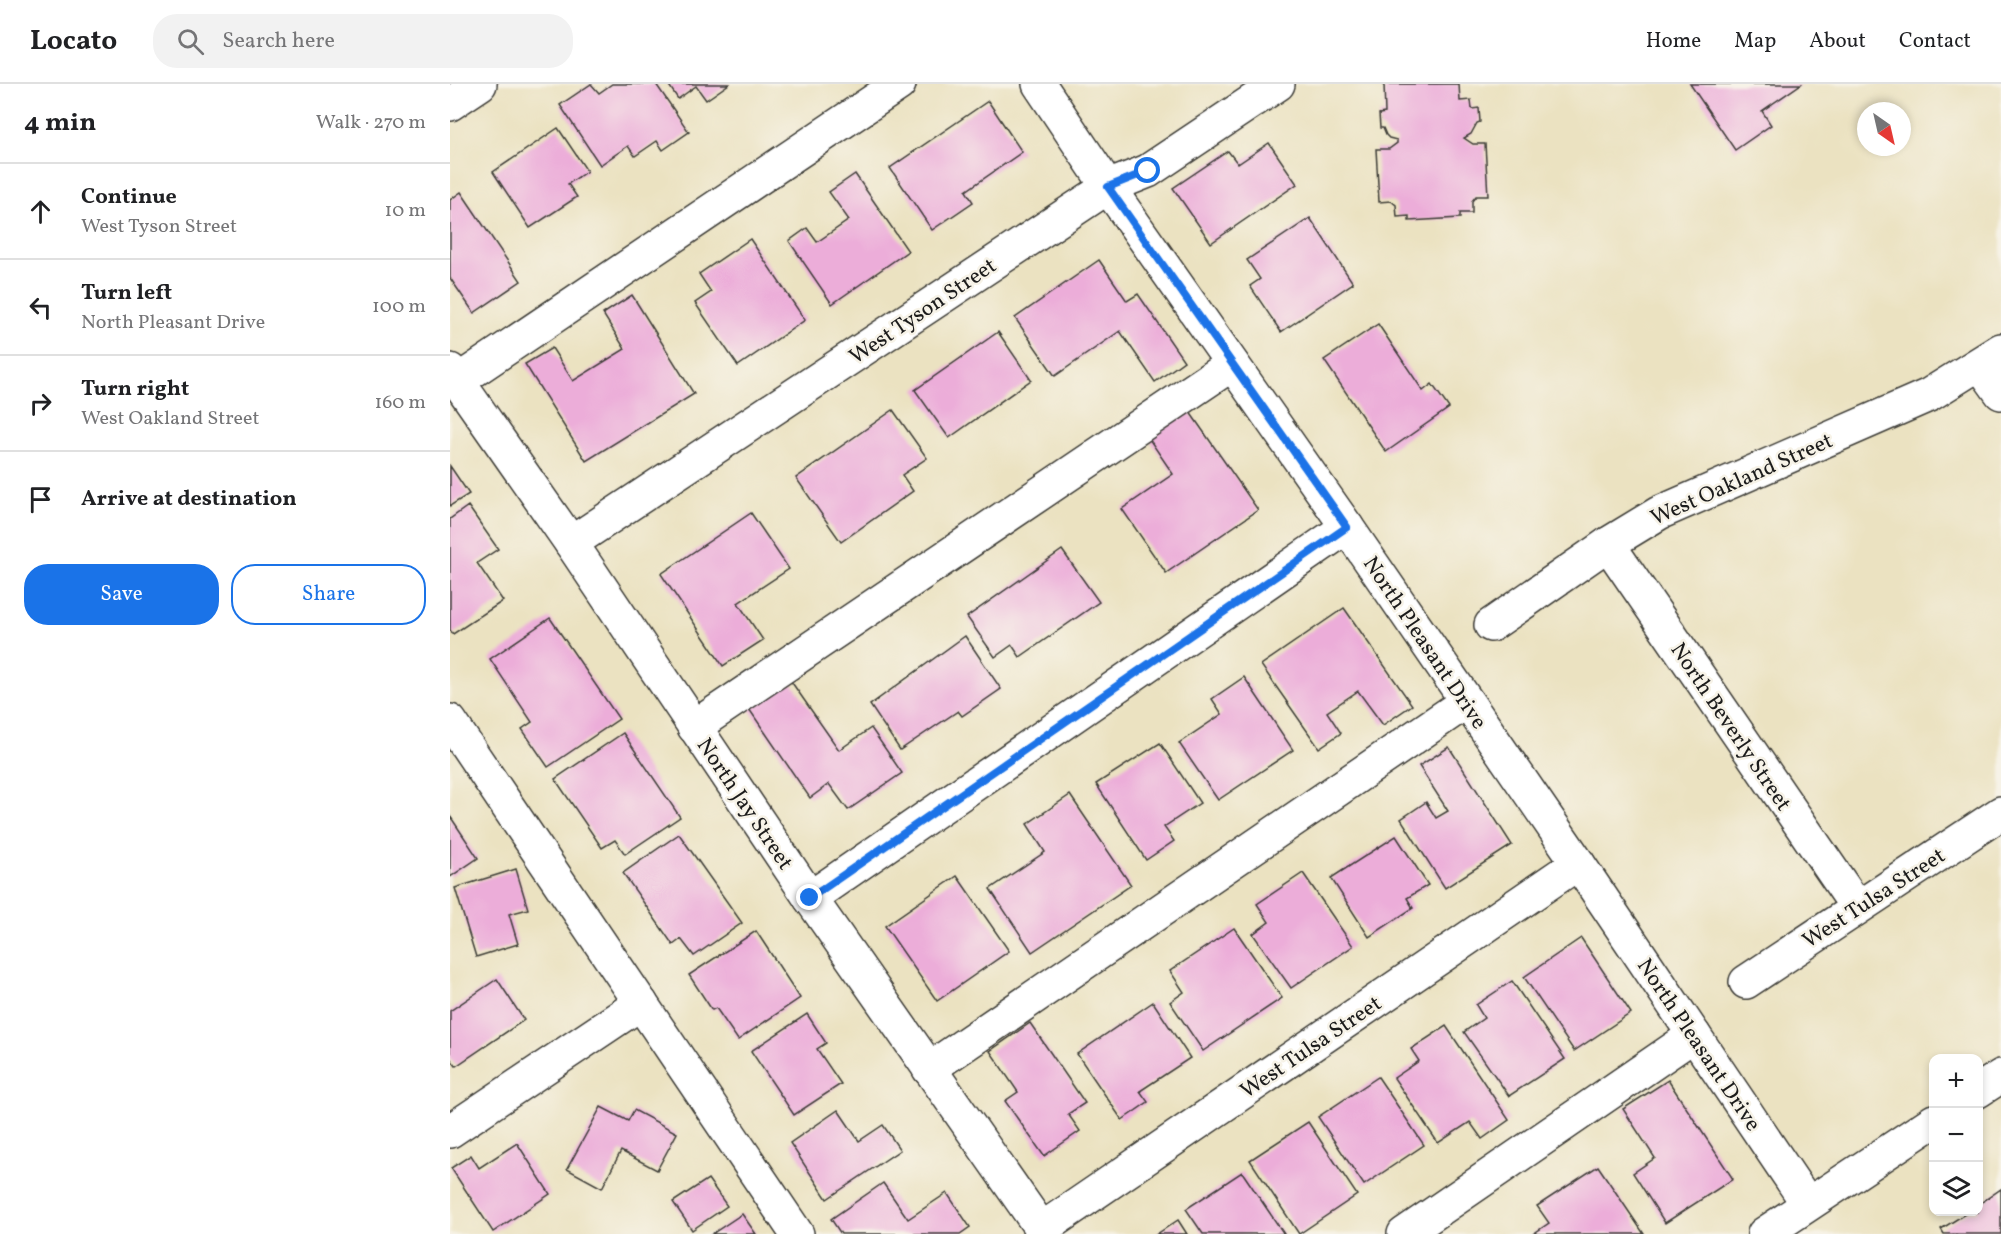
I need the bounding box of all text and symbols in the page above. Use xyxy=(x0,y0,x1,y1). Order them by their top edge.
search box xyxy=(153,14,573,68)
text: Locato xyxy=(30,22,117,61)
icon: search xyxy=(174,25,207,58)
text: Search here xyxy=(222,26,335,57)
text: Home xyxy=(1646,27,1701,56)
text: Map xyxy=(1734,27,1776,56)
text: About xyxy=(1809,27,1866,56)
text: Contact xyxy=(1899,27,1971,56)
north arrow xyxy=(1857,102,1911,156)
text: 4 min xyxy=(24,105,96,141)
text: Walk · 270 m xyxy=(316,109,426,137)
route start xyxy=(1134,157,1160,183)
text: Continue xyxy=(81,182,177,213)
icon: ahead xyxy=(24,195,57,228)
text: 10 m xyxy=(385,197,426,225)
text: West Tyson Street xyxy=(81,213,237,241)
street label: West Tyson Street xyxy=(844,251,1003,373)
text: Turn left xyxy=(81,278,172,309)
icon: left xyxy=(24,291,57,324)
text: 100 m xyxy=(372,293,426,321)
text: North Pleasant Drive xyxy=(81,309,265,337)
text: Turn right xyxy=(81,374,189,405)
icon: right xyxy=(24,387,57,420)
text: 160 m xyxy=(374,389,426,417)
text: West Oakland Street xyxy=(81,405,260,433)
street label: West Oakland Street xyxy=(1646,426,1838,534)
icon: arrive xyxy=(24,483,57,516)
text: Arrive at destination xyxy=(81,484,297,515)
street label: North Pleasant Drive xyxy=(1354,551,1493,736)
button: Save xyxy=(24,564,219,625)
button: Share xyxy=(231,564,426,625)
street label: North Beverly Street xyxy=(1662,637,1798,818)
street label: North Jay Street xyxy=(688,732,800,877)
street label: West Tulsa Street xyxy=(1797,841,1952,957)
route end xyxy=(796,884,822,910)
street label: North Pleasant Drive xyxy=(1628,953,1767,1138)
street label: West Tulsa Street xyxy=(1234,989,1389,1107)
map controls xyxy=(1929,1054,1983,1216)
button: + xyxy=(1929,1054,1983,1108)
button: − xyxy=(1929,1108,1983,1162)
button: layers xyxy=(1929,1162,1983,1216)

